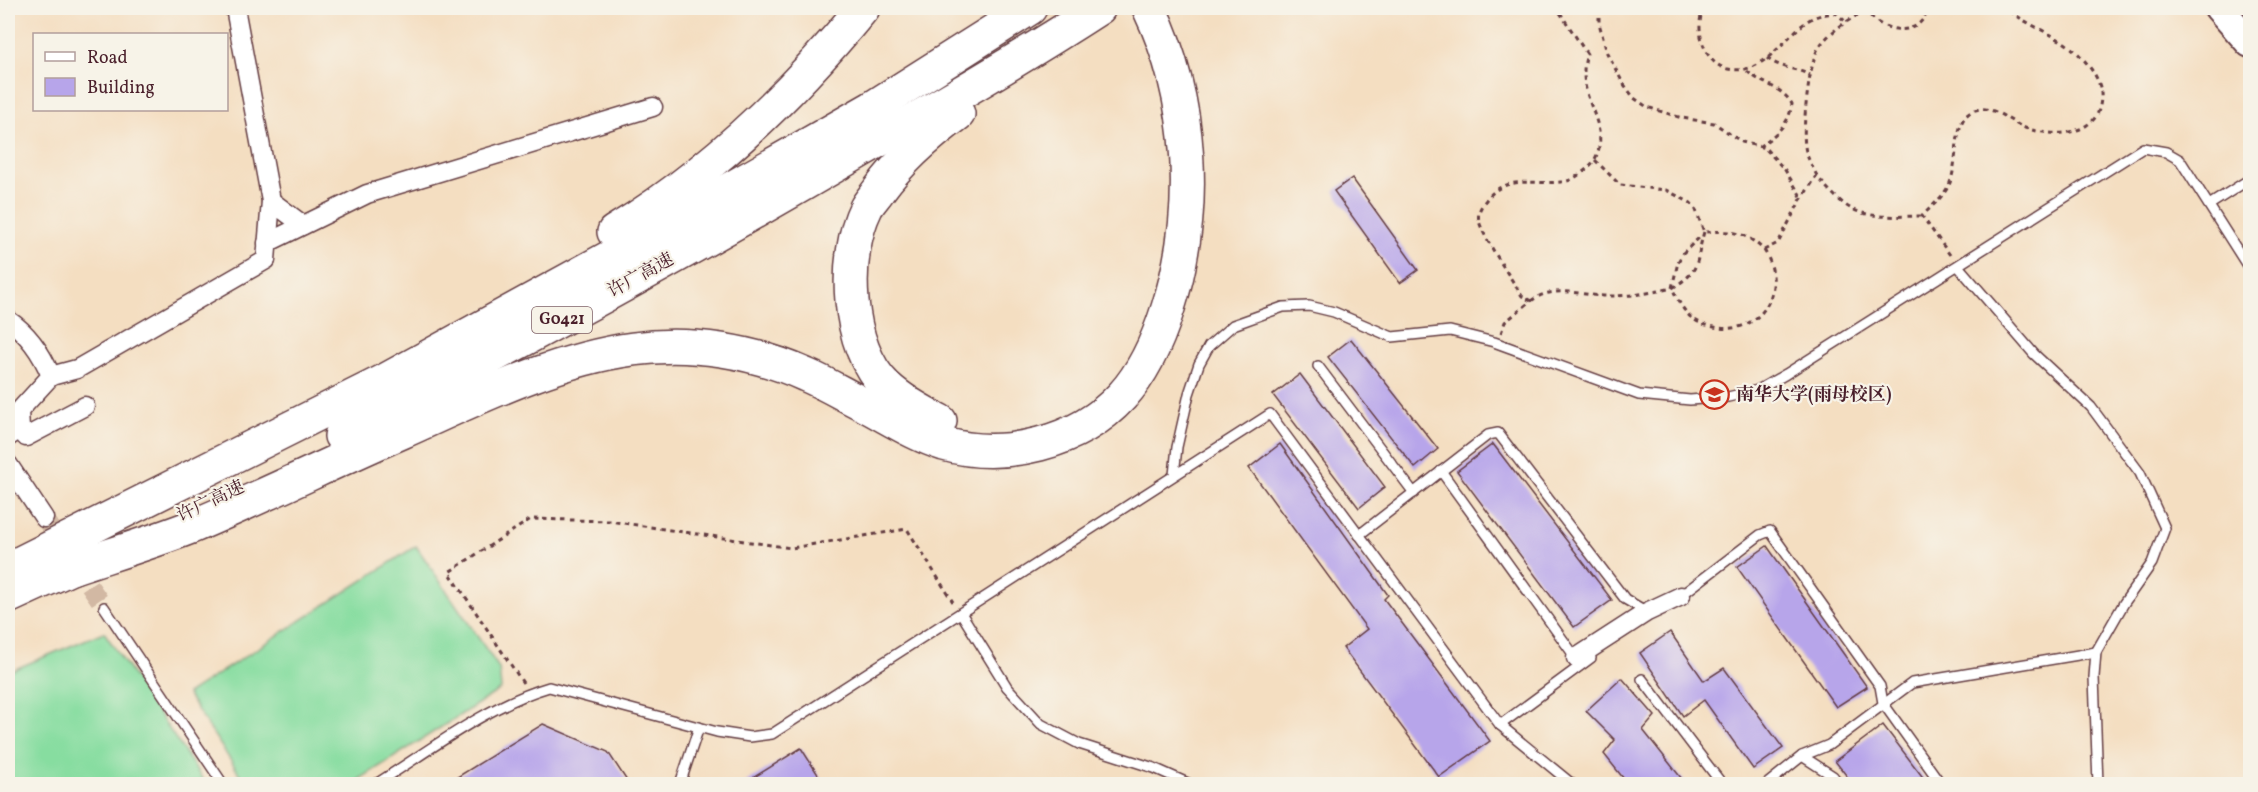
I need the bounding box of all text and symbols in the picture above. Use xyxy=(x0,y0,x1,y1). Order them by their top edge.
legend xyxy=(33,33,228,111)
text: Road xyxy=(87,46,128,71)
text: Building xyxy=(87,76,155,101)
street label: 许广高速 xyxy=(603,248,679,304)
road number: G0421 xyxy=(532,307,592,333)
school or university icon: 南华大学(雨母校区) xyxy=(1699,379,1731,411)
place label: 南华大学(雨母校区) xyxy=(1736,383,1892,408)
street label: 许广高速 xyxy=(173,475,249,529)

